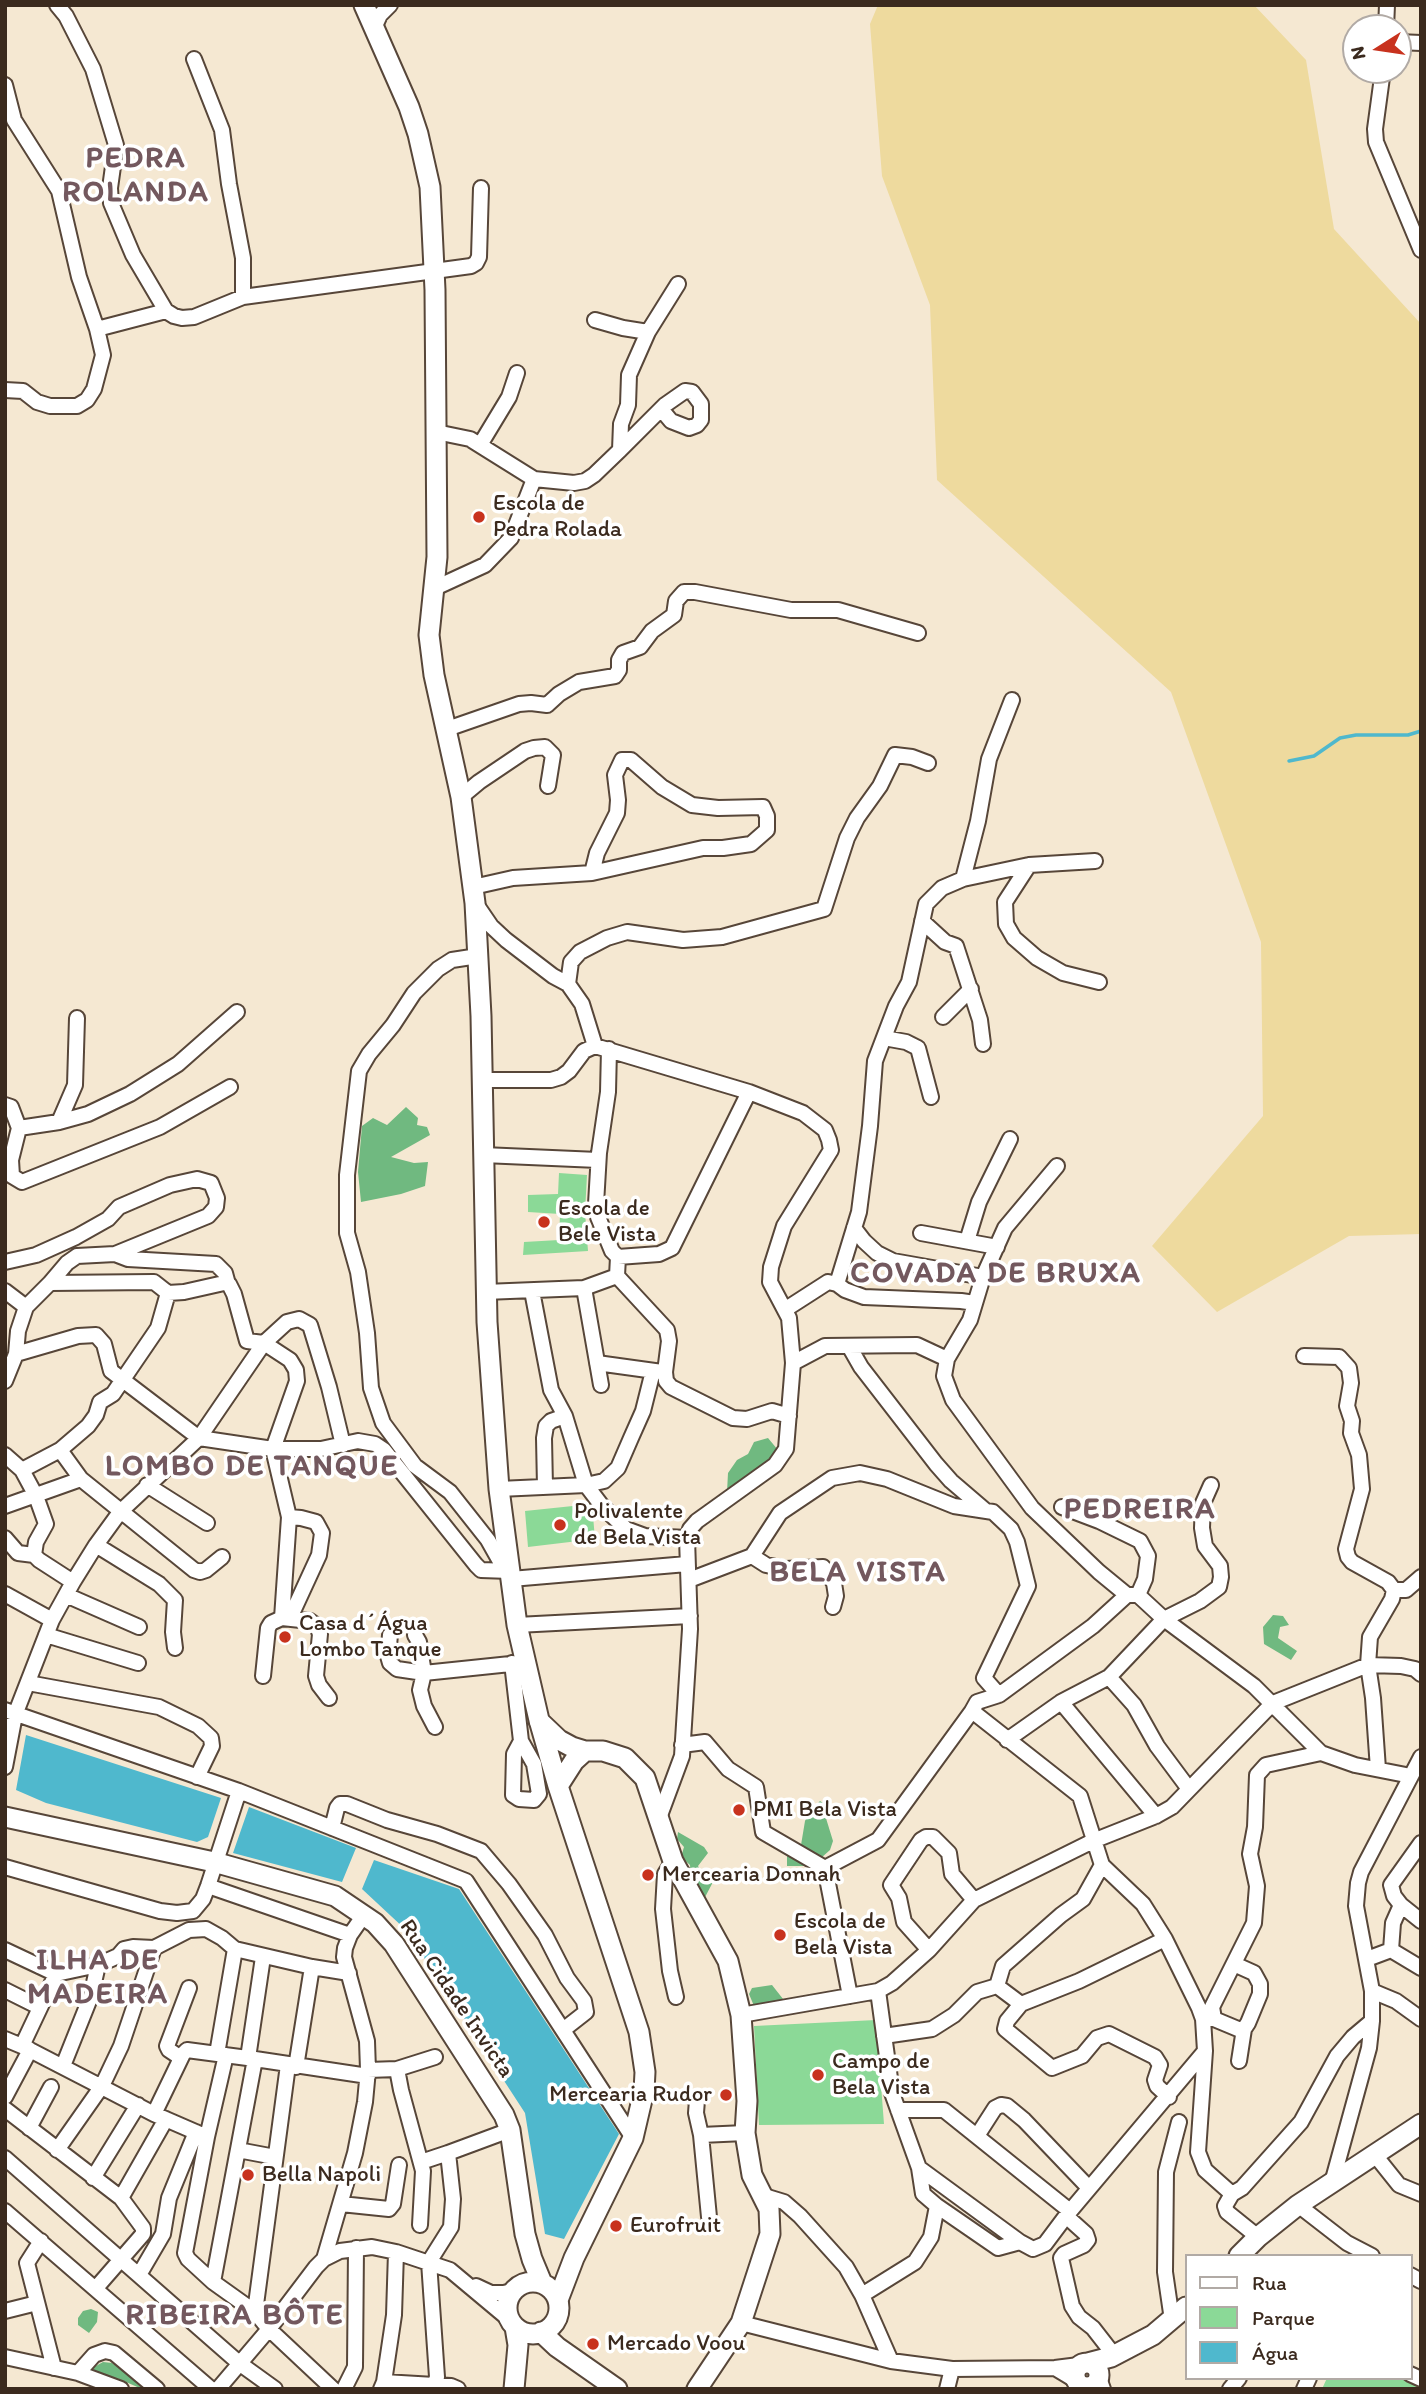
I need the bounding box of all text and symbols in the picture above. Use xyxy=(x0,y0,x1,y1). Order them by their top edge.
north arrow xyxy=(1342,14,1412,84)
text: N xyxy=(1345,44,1371,62)
district label: PEDRA ROLANDA xyxy=(63,141,209,212)
place label: Escola de Pedra Rolada xyxy=(493,490,622,544)
marker: Escola de Pedra Rolada xyxy=(471,509,487,525)
place label: Escola de Bele Vista xyxy=(558,1195,656,1249)
marker: Escola de Bele Vista xyxy=(536,1214,552,1230)
district label: COVADA DE BRUXA xyxy=(851,1256,1141,1292)
district label: LOMBO DE TANQUE xyxy=(106,1449,398,1485)
district label: PEDREIRA xyxy=(1065,1492,1215,1528)
place label: Polivalente de Bela Vista xyxy=(574,1498,701,1552)
marker: Polivalente de Bela Vista xyxy=(552,1517,568,1533)
district label: BELA VISTA xyxy=(770,1555,946,1591)
place label: Casa d´Água Lombo Tanque xyxy=(299,1610,442,1664)
marker: Casa d´Água Lombo Tanque xyxy=(277,1629,293,1645)
place label: PMI Bela Vista xyxy=(753,1796,897,1824)
marker: PMI Bela Vista xyxy=(731,1802,747,1818)
place label: Mercearia Donnah xyxy=(662,1861,841,1889)
marker: Mercearia Donnah xyxy=(640,1867,656,1883)
place label: Escola de Bela Vista xyxy=(794,1908,892,1962)
street label: Rua Cidade Invicta xyxy=(393,1915,519,2083)
marker: Escola de Bela Vista xyxy=(772,1927,788,1943)
district label: ILHA DE MADEIRA xyxy=(28,1943,168,2014)
place label: Campo de Bela Vista xyxy=(832,2048,930,2102)
marker: Campo de Bela Vista xyxy=(810,2067,826,2083)
place label: Mercearia Rudor xyxy=(549,2081,712,2109)
marker: Mercearia Rudor xyxy=(718,2087,734,2103)
place label: Bella Napoli xyxy=(262,2161,381,2189)
marker: Bella Napoli xyxy=(240,2167,256,2183)
place label: Eurofruit xyxy=(630,2212,721,2240)
marker: Eurofruit xyxy=(608,2218,624,2234)
legend xyxy=(1184,2254,1412,2380)
text: Rua xyxy=(1252,2270,1287,2295)
district label: RIBEIRA BÔTE xyxy=(127,2298,343,2334)
text: Parque xyxy=(1252,2305,1315,2330)
place label: Mercado Voou xyxy=(607,2330,745,2358)
marker: Mercado Voou xyxy=(585,2336,601,2352)
text: Água xyxy=(1252,2340,1298,2365)

